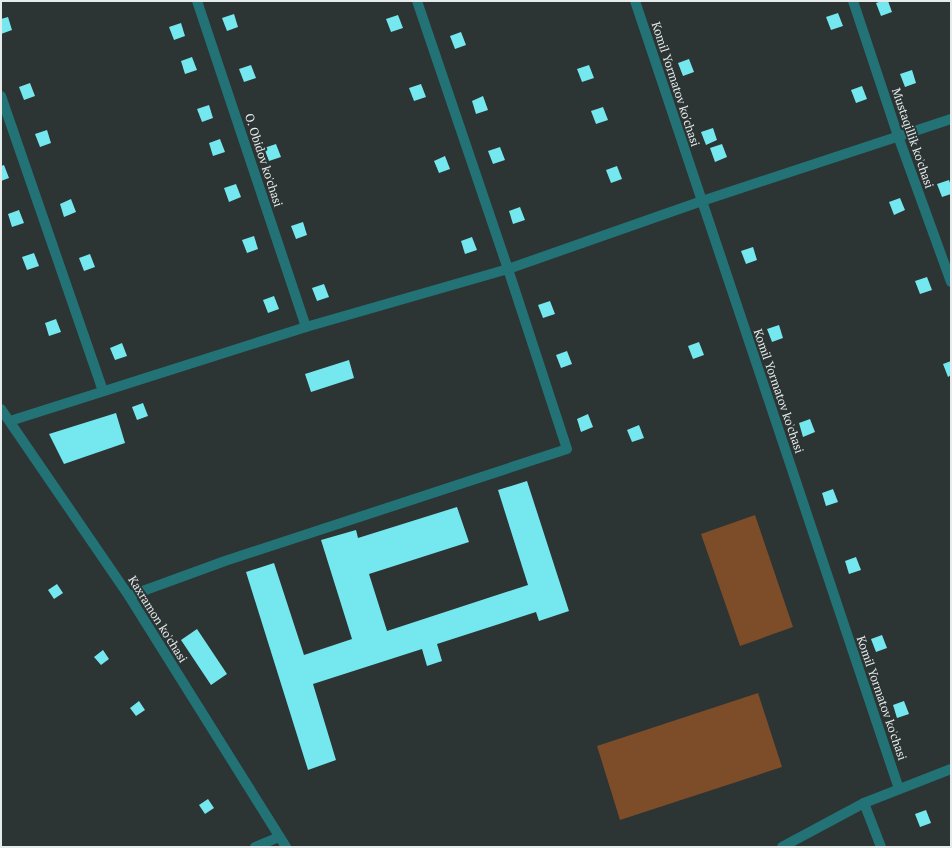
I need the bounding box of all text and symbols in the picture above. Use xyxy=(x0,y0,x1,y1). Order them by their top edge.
street label: Komil Yormatov ko'chasi xyxy=(649,20,703,149)
street label: Mustaqillik ko'chasi xyxy=(889,86,937,190)
street label: O. Obidov ko'chasi xyxy=(242,111,286,209)
street label: Komil Yormatov ko'chasi xyxy=(751,327,807,455)
street label: Kaxramon ko'chasi xyxy=(125,573,191,666)
street label: Komil Yormatov ko'chasi xyxy=(854,634,910,762)

